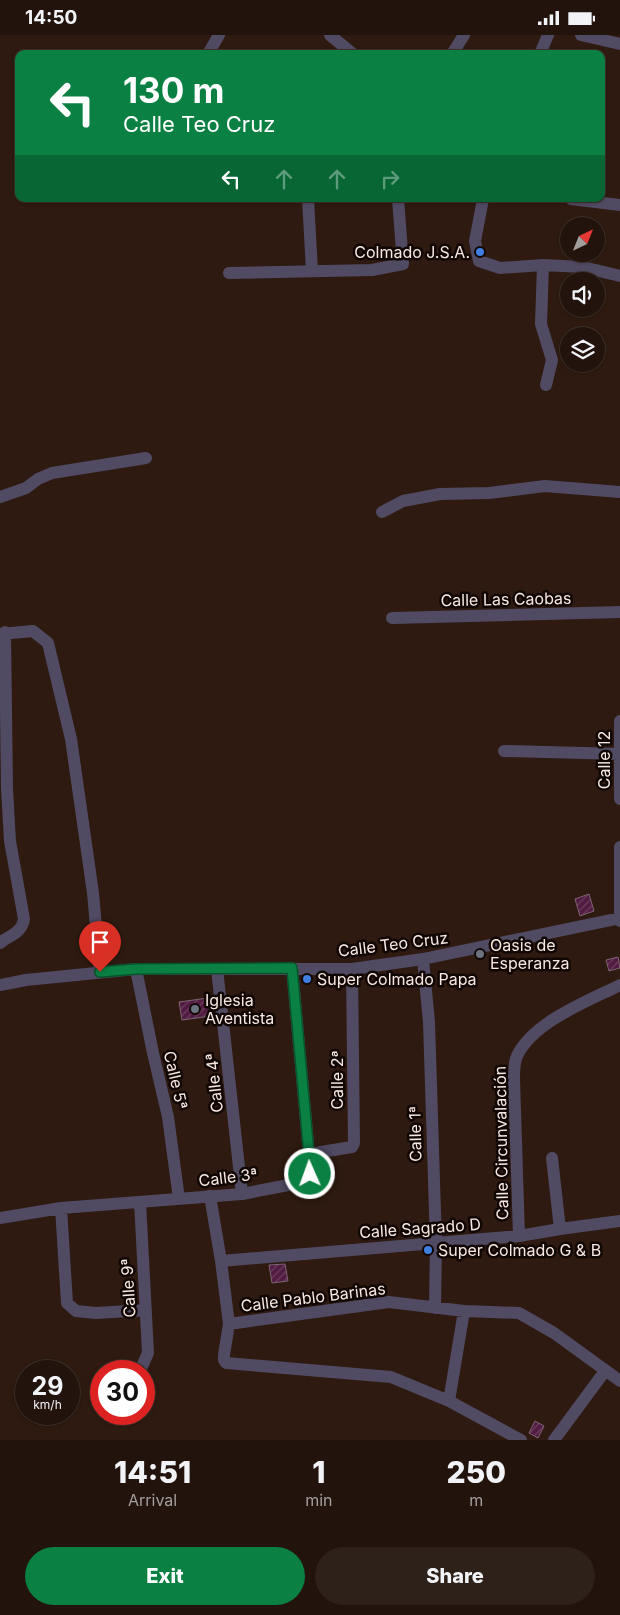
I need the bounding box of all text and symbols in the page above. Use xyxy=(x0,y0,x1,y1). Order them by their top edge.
text: 14:50 xyxy=(25,6,77,29)
text: 130 m xyxy=(123,69,225,111)
icon: left xyxy=(40,70,105,135)
text: Calle Teo Cruz xyxy=(123,111,275,137)
icon: left xyxy=(217,165,245,193)
icon: ahead xyxy=(270,165,298,193)
icon: ahead xyxy=(323,165,351,193)
icon: right xyxy=(376,165,404,193)
north arrow xyxy=(560,217,605,263)
map controls xyxy=(560,217,605,372)
place label: Colmado J.S.A. xyxy=(354,242,470,262)
marker: Colmado J.S.A. xyxy=(474,246,486,258)
button: sound xyxy=(560,272,605,317)
button: layers xyxy=(560,327,605,372)
street label: Calle Las Caobas xyxy=(440,588,572,610)
street label: Calle 12 xyxy=(594,731,614,789)
pin xyxy=(79,921,121,972)
street label: Calle Teo Cruz xyxy=(337,927,449,961)
icon: arrive xyxy=(86,928,114,956)
place label: Oasis de Esperanza xyxy=(490,935,569,973)
marker: Oasis de Esperanza xyxy=(474,948,486,960)
place label: Super Colmado Papa xyxy=(317,969,477,989)
marker: Super Colmado Papa xyxy=(301,973,313,985)
place label: Iglesia Aventista xyxy=(205,990,274,1028)
marker: Iglesia Aventista xyxy=(189,1003,201,1015)
street label: Calle 5ª xyxy=(160,1049,192,1111)
street label: Calle 2ª xyxy=(327,1050,347,1110)
street label: Calle 4ª xyxy=(201,1052,227,1114)
street label: Calle Circunvalación xyxy=(490,1066,512,1220)
street label: Calle 1ª xyxy=(405,1106,425,1162)
position arrow xyxy=(283,1147,335,1199)
street label: Calle 3ª xyxy=(197,1163,259,1191)
street label: Calle Sagrado D xyxy=(359,1214,481,1242)
place label: Super Colmado G & B xyxy=(438,1240,601,1260)
marker: Super Colmado G & B xyxy=(422,1244,434,1256)
street label: Calle 9ª xyxy=(116,1258,140,1318)
street label: Calle Pablo Barinas xyxy=(239,1278,387,1316)
speed limit sign: 30 xyxy=(90,1360,155,1425)
text: 29 xyxy=(32,1371,63,1401)
text: km/h xyxy=(33,1397,62,1412)
text: 14:51 xyxy=(114,1454,191,1490)
text: 1 xyxy=(312,1454,326,1490)
text: 250 xyxy=(447,1454,506,1490)
text: Arrival xyxy=(128,1490,177,1510)
text: min xyxy=(305,1490,333,1510)
text: m xyxy=(469,1490,483,1510)
button: Exit xyxy=(25,1547,305,1605)
button: Share xyxy=(315,1547,595,1605)

